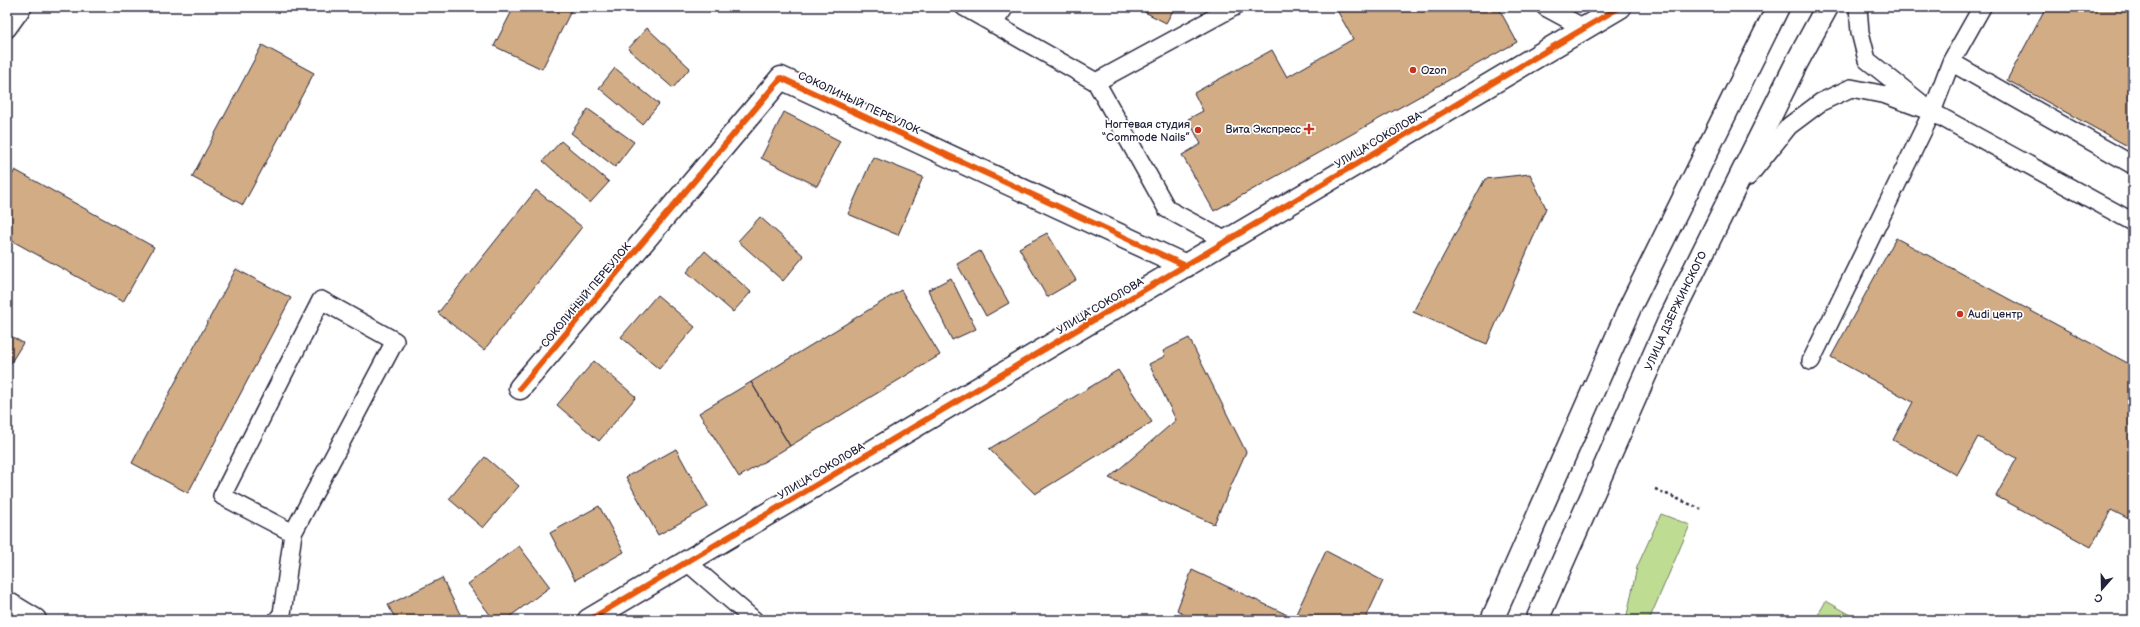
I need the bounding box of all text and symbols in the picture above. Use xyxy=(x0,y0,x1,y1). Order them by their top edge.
place label: Ozon xyxy=(1421,64,1447,77)
marker: Ozon xyxy=(1408,65,1418,75)
street label: СОКОЛИНЫЙ ПЕРЕУЛОК xyxy=(796,69,923,137)
street label: УЛИЦА СОКОЛОВА xyxy=(1332,109,1424,171)
place label: Ногтевая студия “Commode Nails” xyxy=(1101,118,1190,144)
place label: Вита Экспресс xyxy=(1225,123,1302,136)
marker: Вита Экспресс xyxy=(1304,124,1314,134)
marker: Ногтевая студия “Commode Nails” xyxy=(1193,125,1203,135)
street label: СОКОЛИНЫЙ ПЕРЕУЛОК xyxy=(538,239,634,350)
street label: УЛИЦА ДЗЕРЖИНСКОГО xyxy=(1642,249,1709,372)
street label: УЛИЦА СОКОЛОВА xyxy=(1054,275,1146,337)
place label: Audi центр xyxy=(1968,308,2024,321)
marker: Audi центр xyxy=(1955,309,1965,319)
street label: УЛИЦА СОКОЛОВА xyxy=(775,440,867,502)
north arrow xyxy=(2082,569,2122,609)
text: С xyxy=(2093,590,2105,605)

